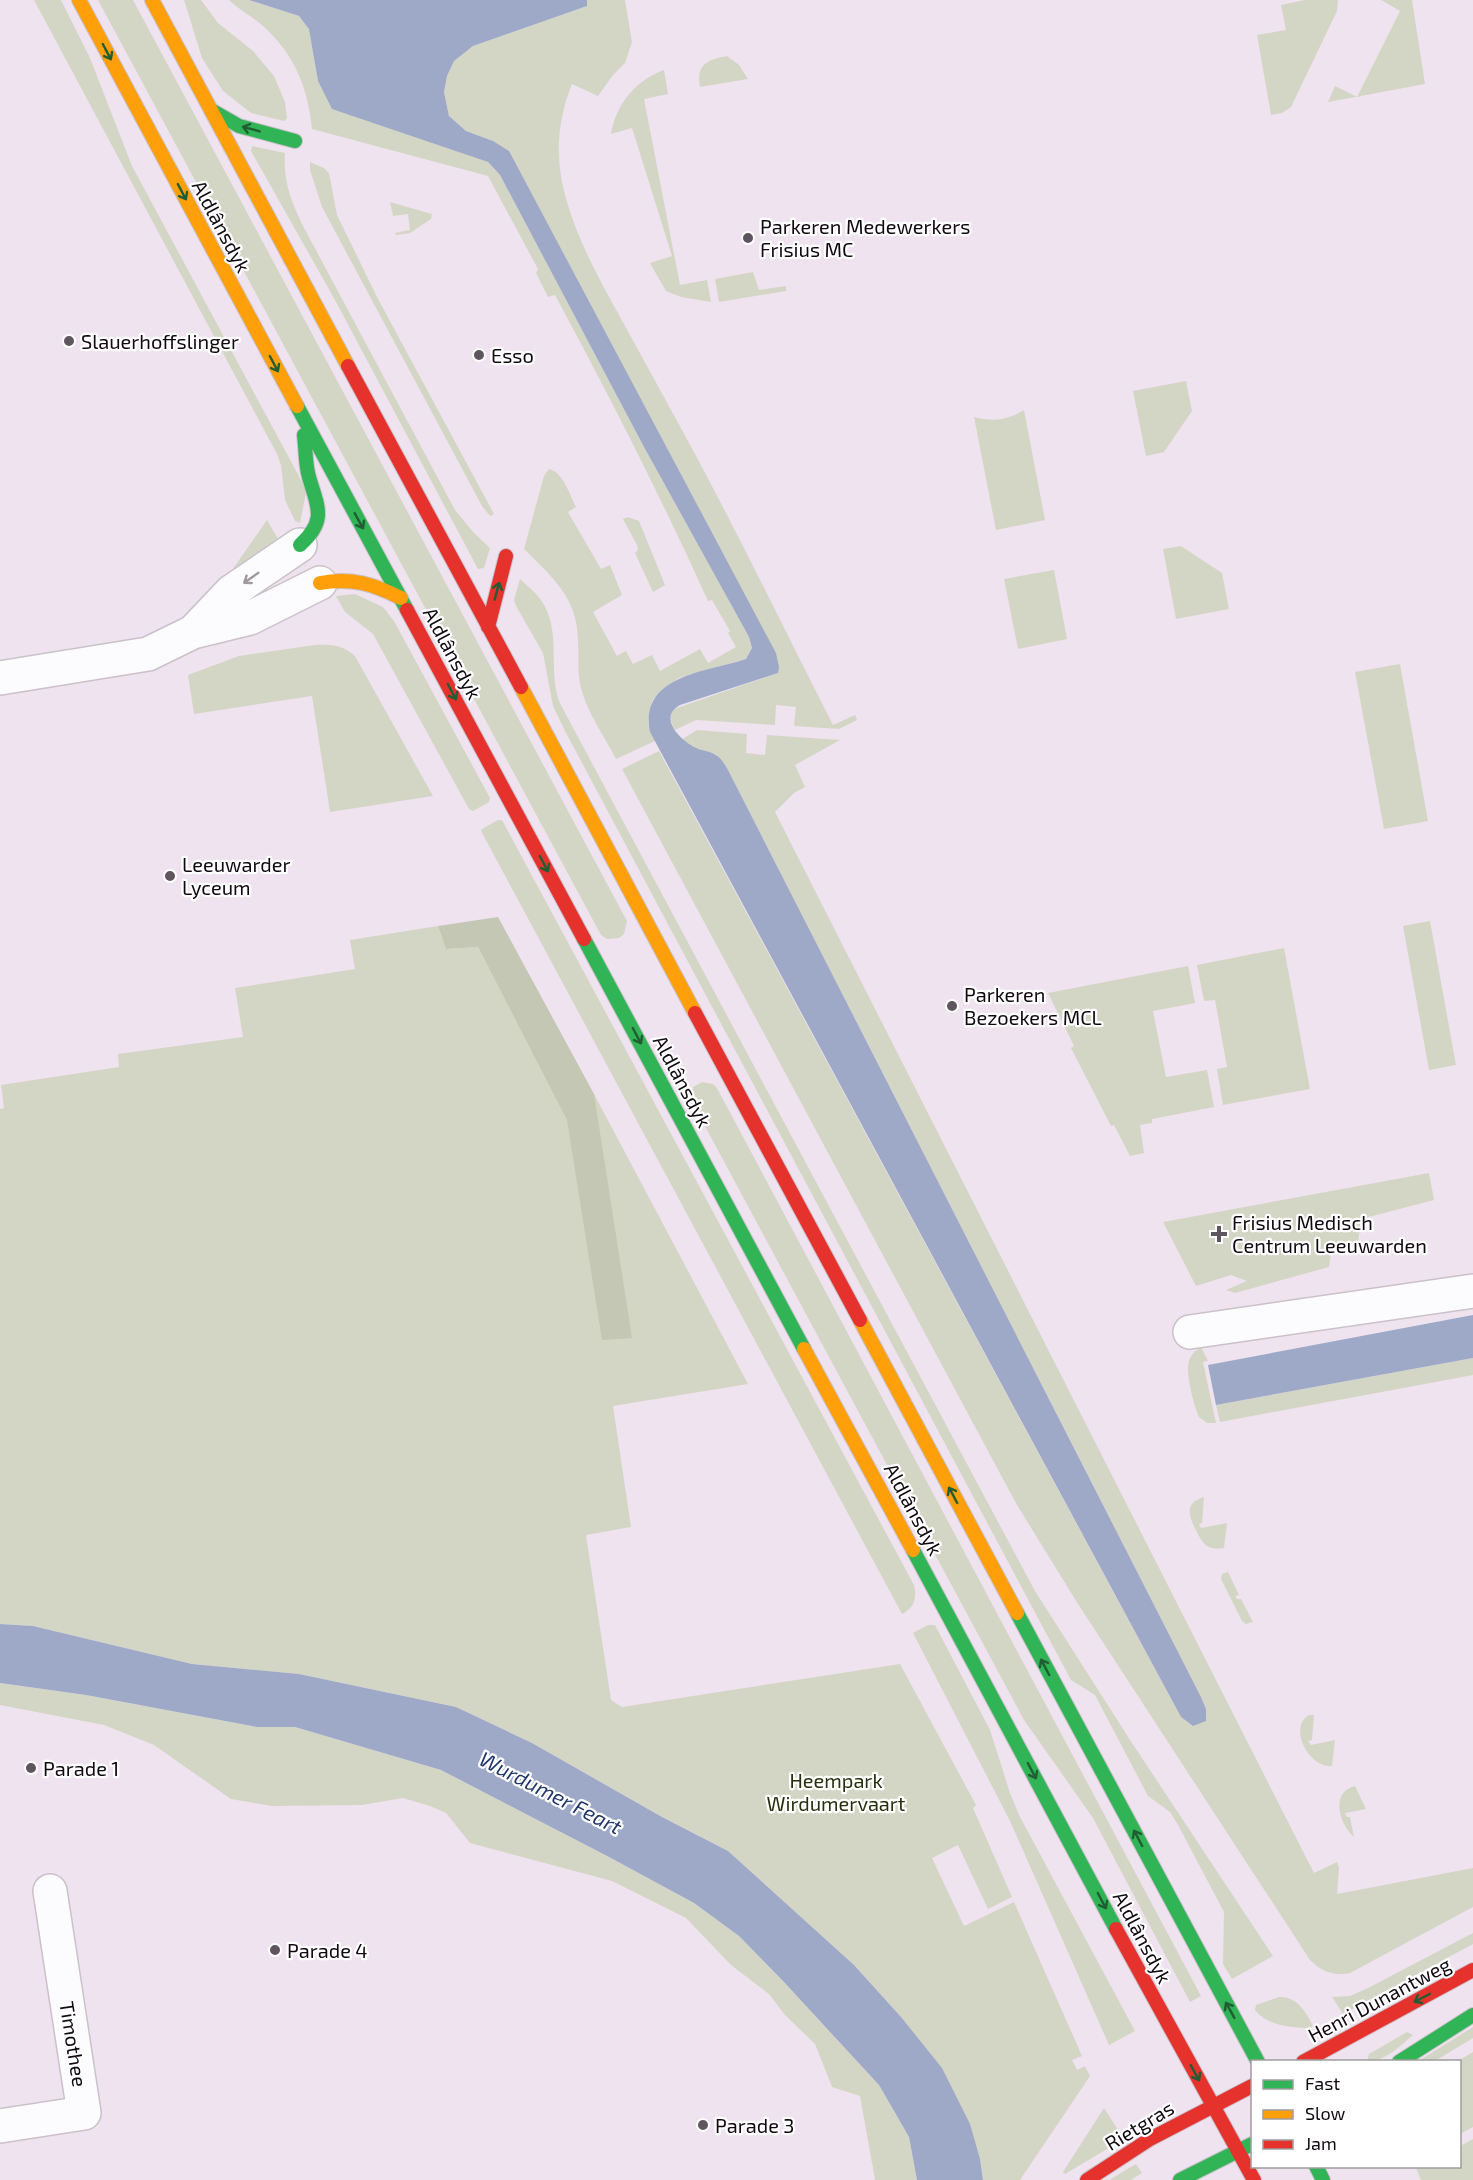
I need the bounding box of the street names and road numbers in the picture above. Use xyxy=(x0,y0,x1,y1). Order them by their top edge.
street label: Aldlânsdyk xyxy=(188,176,256,276)
street label: Aldlânsdyk xyxy=(419,603,487,703)
street label: Aldlânsdyk xyxy=(649,1031,717,1131)
street label: Aldlânsdyk xyxy=(880,1459,948,1559)
street label: Aldlânsdyk xyxy=(1109,1887,1177,1987)
street label: Henri Dunantweg xyxy=(1304,1951,1454,2047)
street label: Timothee xyxy=(55,2000,93,2088)
street label: Rietgras xyxy=(1100,2095,1178,2155)

